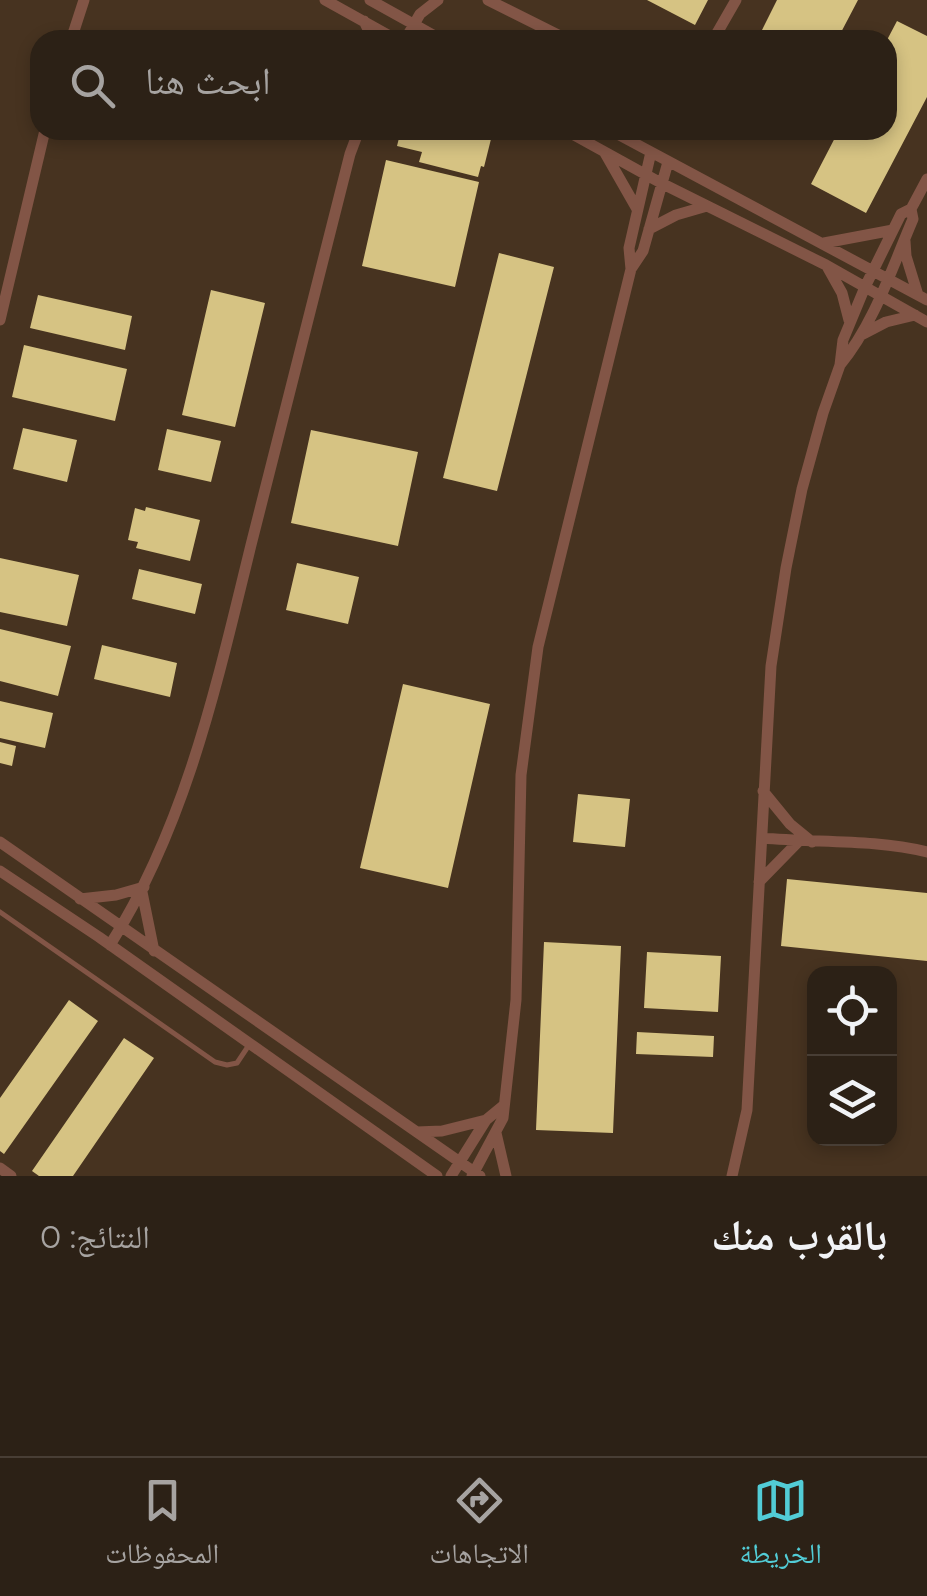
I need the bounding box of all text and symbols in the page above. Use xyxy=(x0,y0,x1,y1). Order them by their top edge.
search box xyxy=(30,30,897,140)
text: ابحث هنا xyxy=(145,57,271,104)
icon: search xyxy=(65,58,120,113)
map controls xyxy=(807,966,897,1146)
button: locate xyxy=(807,966,897,1056)
button: layers xyxy=(807,1056,897,1146)
text: بالقرب منك xyxy=(711,1209,887,1261)
text: النتائج: 0 xyxy=(40,1217,150,1256)
tab: المحفوظات xyxy=(105,1473,219,1581)
tab: الاتجاهات xyxy=(430,1473,529,1581)
tab: الخريطة xyxy=(739,1473,822,1581)

